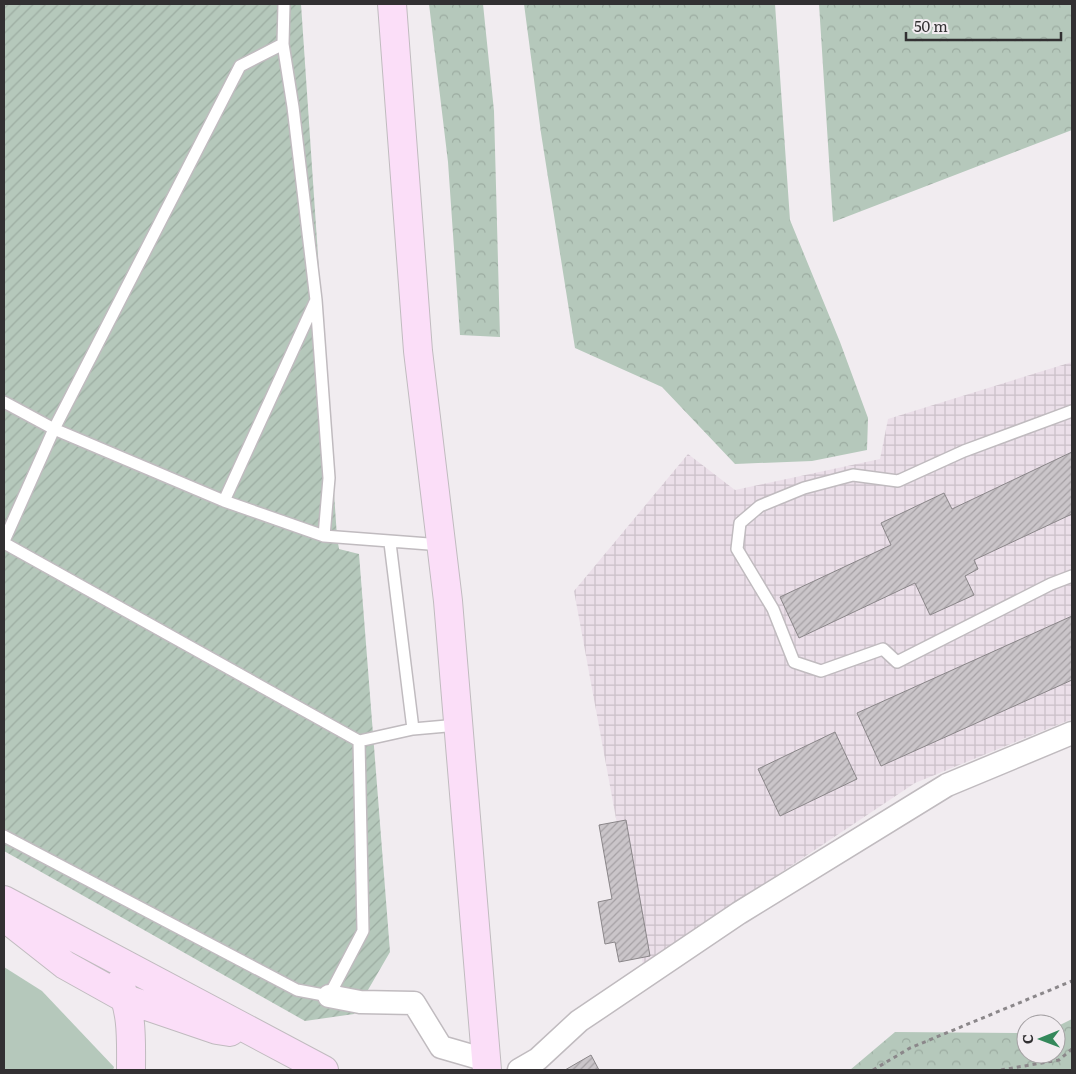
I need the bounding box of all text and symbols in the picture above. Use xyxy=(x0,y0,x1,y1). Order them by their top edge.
scale bar xyxy=(906,10,1061,42)
text: 50 m xyxy=(914,14,948,37)
north arrow xyxy=(1016,1014,1066,1064)
text: С xyxy=(1017,1034,1037,1044)

